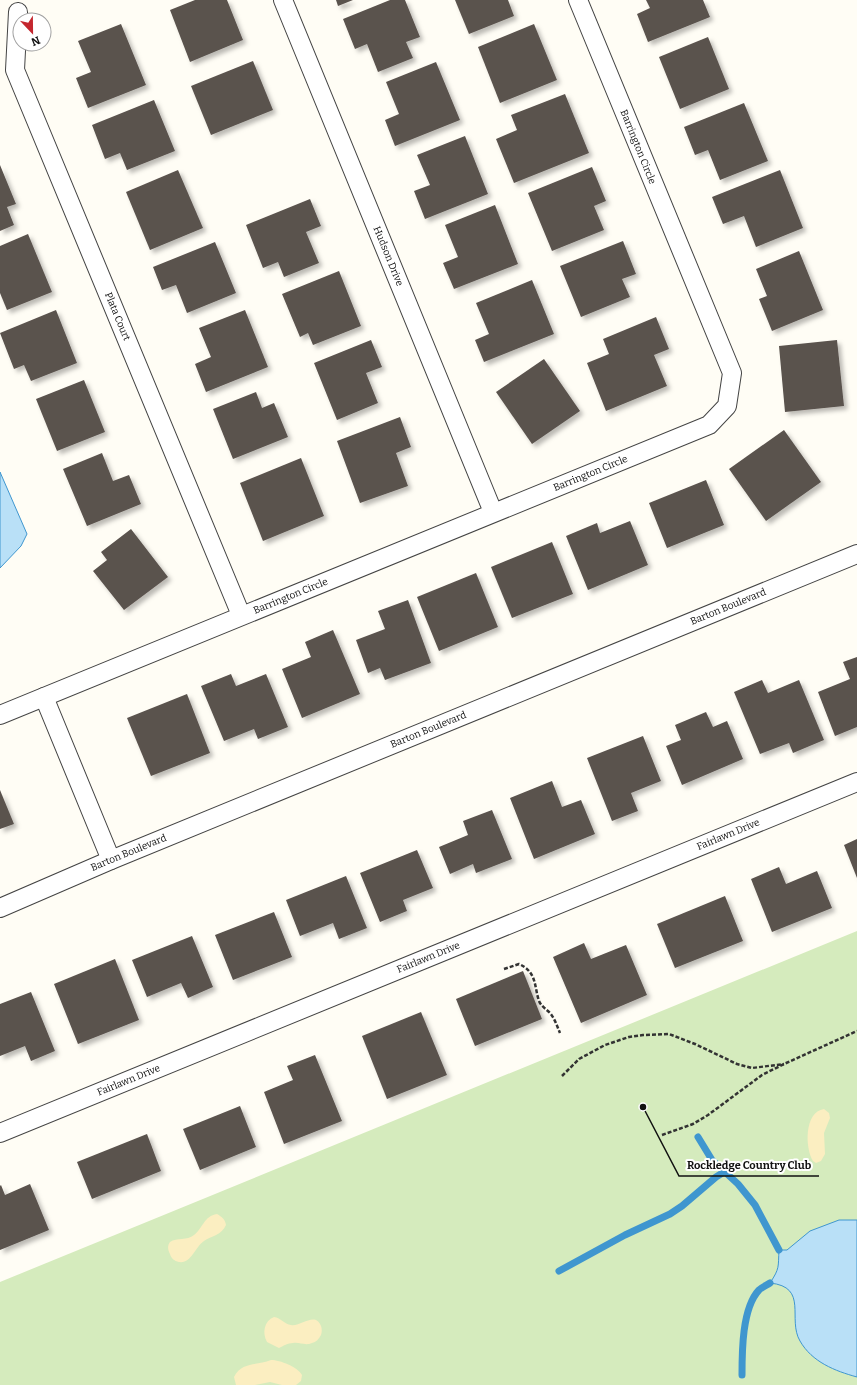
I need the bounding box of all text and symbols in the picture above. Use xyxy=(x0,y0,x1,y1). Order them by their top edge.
north arrow xyxy=(12,12,52,52)
text: N xyxy=(29,33,42,49)
street label: Barrington Circle xyxy=(618,108,658,186)
street label: Hudson Drive xyxy=(370,225,406,288)
street label: Plata Court xyxy=(102,291,133,343)
street label: Barrington Circle xyxy=(551,453,630,494)
street label: Barrington Circle xyxy=(252,576,330,617)
street label: Barton Boulevard xyxy=(688,586,768,628)
street label: Barton Boulevard xyxy=(389,709,468,751)
street label: Fairlawn Drive xyxy=(695,816,762,853)
street label: Barton Boulevard xyxy=(89,832,168,874)
street label: Fairlawn Drive xyxy=(395,939,462,976)
street label: Fairlawn Drive xyxy=(95,1062,162,1099)
callout: Rockledge Country Club xyxy=(679,1153,819,1176)
text: Rockledge Country Club xyxy=(687,1159,812,1172)

